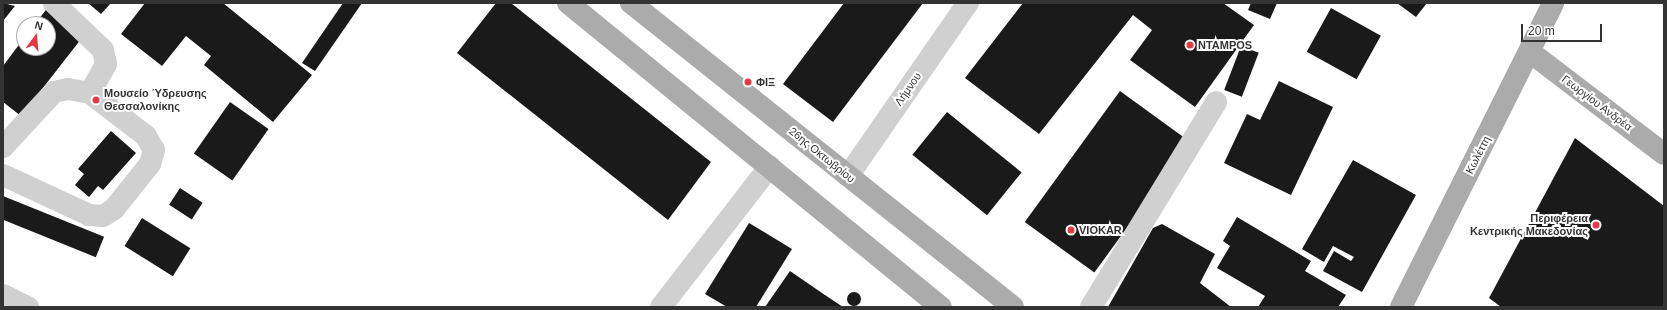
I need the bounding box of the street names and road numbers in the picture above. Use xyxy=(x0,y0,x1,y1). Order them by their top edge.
street label: Λήμνου xyxy=(892,70,924,108)
street label: Γεωργίου Ανδρέα xyxy=(1559,72,1635,134)
street label: 26ης Οκτωβρίου xyxy=(786,124,858,186)
street label: Κωλέττη xyxy=(1463,134,1493,176)

